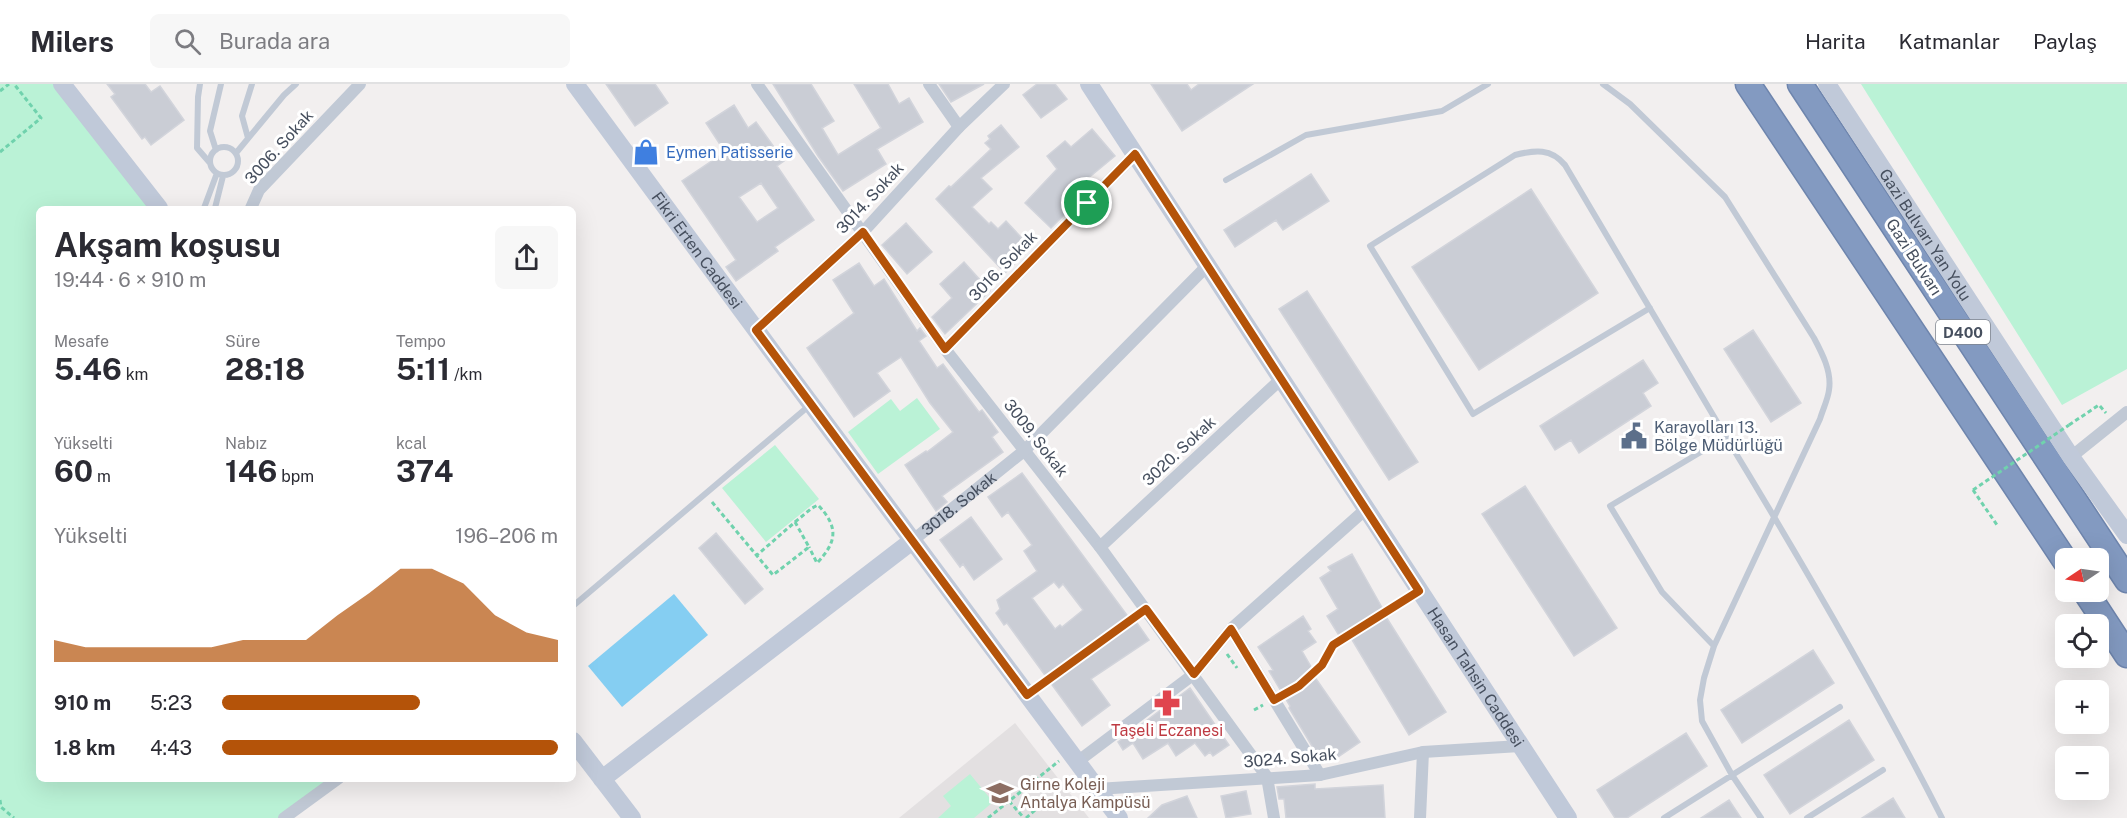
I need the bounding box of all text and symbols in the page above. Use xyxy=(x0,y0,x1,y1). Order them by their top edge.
search box xyxy=(150,14,570,68)
text: Milers xyxy=(30,25,114,58)
icon: search xyxy=(171,25,204,58)
text: Burada ara xyxy=(219,28,330,54)
text: Harita xyxy=(1805,29,1866,54)
text: Katmanlar xyxy=(1899,29,2000,54)
text: Paylaş xyxy=(2033,29,2097,54)
street label: 3006. Sokak xyxy=(241,106,317,188)
shop icon: Eymen Patisserie xyxy=(631,137,661,167)
place label: Eymen Patisserie xyxy=(666,143,793,162)
street label: 3014. Sokak xyxy=(832,159,908,237)
street label: Gazi Bulvarı Yan Yolu xyxy=(1876,165,1976,305)
pin xyxy=(1061,177,1112,228)
icon: arrive xyxy=(1070,186,1103,219)
street label: Fikri Erten Caddesi xyxy=(648,188,746,312)
street label: Gazi Bulvarı xyxy=(1882,215,1946,299)
text: Akşam koşusu xyxy=(54,226,281,264)
button: share xyxy=(495,226,558,289)
street label: 3016. Sokak xyxy=(965,227,1041,305)
text: 19:44 · 6 × 910 m xyxy=(54,268,206,292)
road number: D400 xyxy=(1936,320,1990,344)
text: Mesafe xyxy=(54,332,109,351)
text: Süre xyxy=(225,332,260,351)
text: Tempo xyxy=(396,332,446,351)
text: 5.46 xyxy=(54,351,122,387)
text: 28:18 xyxy=(225,351,305,387)
text: 5:11 xyxy=(396,351,450,387)
text: km xyxy=(122,365,148,384)
text: /km xyxy=(450,365,482,384)
street label: 3009. Sokak xyxy=(1000,395,1072,481)
street label: 3020. Sokak xyxy=(1139,412,1219,490)
place label: Karayolları 13. Bölge Müdürlüğü xyxy=(1654,418,1783,455)
public building icon: Karayolları 13. Bölge Müdürlüğü xyxy=(1619,421,1649,451)
text: Yükselti xyxy=(54,434,113,453)
text: Nabız xyxy=(225,434,267,453)
text: kcal xyxy=(396,434,427,453)
text: 60 xyxy=(54,453,93,489)
text: 146 xyxy=(225,453,277,489)
text: 374 xyxy=(396,453,454,489)
text: m xyxy=(93,467,111,486)
text: bpm xyxy=(277,467,314,486)
street label: 3018. Sokak xyxy=(918,468,1000,539)
text: Yükselti xyxy=(54,524,127,548)
text: 196–206 m xyxy=(455,524,558,548)
north arrow xyxy=(2055,548,2109,602)
map controls xyxy=(2055,548,2109,800)
street label: Hasan Tahsin Caddesi xyxy=(1423,604,1528,750)
button: locate xyxy=(2055,614,2109,668)
button: + xyxy=(2055,680,2109,734)
pharmacy icon: Taşeli Eczanesi xyxy=(1152,688,1182,718)
text: 910 m xyxy=(54,691,111,715)
text: 5:23 xyxy=(150,691,192,715)
place label: Taşeli Eczanesi xyxy=(1111,721,1223,740)
text: 1.8 km xyxy=(54,736,115,760)
text: 4:43 xyxy=(150,736,192,760)
street label: 3024. Sokak xyxy=(1243,744,1337,772)
button: − xyxy=(2055,746,2109,800)
place label: Girne Koleji Antalya Kampüsü xyxy=(1020,775,1151,812)
school or university icon: Girne Koleji Antalya Kampüsü xyxy=(985,778,1015,808)

